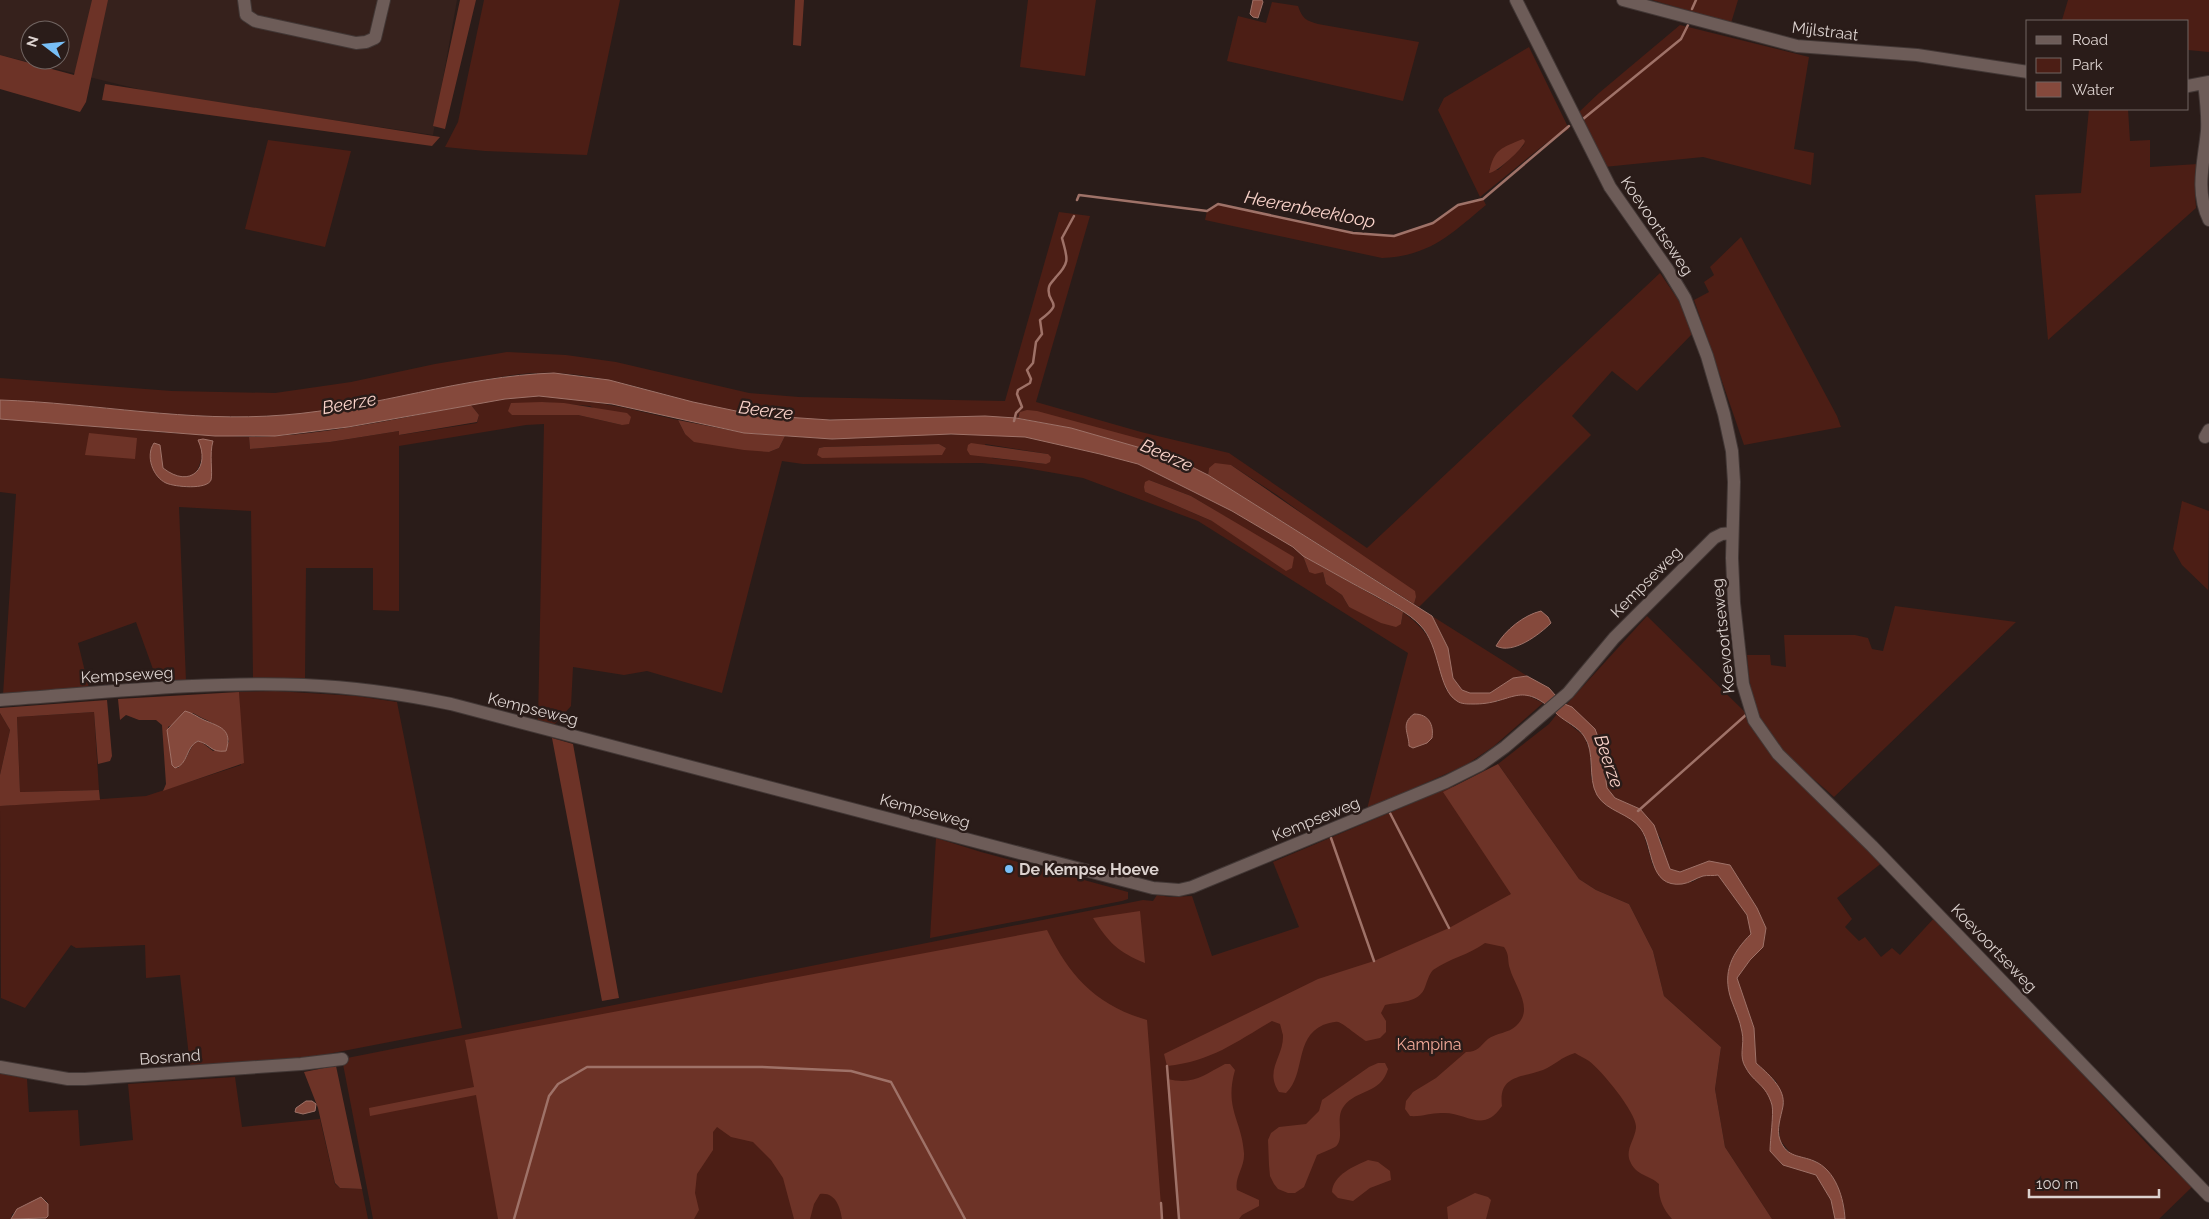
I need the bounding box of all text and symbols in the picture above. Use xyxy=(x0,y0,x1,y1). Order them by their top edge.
street label: Mijlstraat xyxy=(1791,17,1860,45)
north arrow xyxy=(20,20,70,70)
legend xyxy=(2026,20,2189,110)
text: Road xyxy=(2072,31,2108,49)
text: N xyxy=(23,34,42,49)
text: Park xyxy=(2072,56,2103,74)
text: Water xyxy=(2072,81,2115,99)
street label: Koevoortseweg xyxy=(1617,173,1697,279)
water label: Heerenbeekloop xyxy=(1243,186,1377,232)
water label: Beerze xyxy=(320,388,378,418)
water label: Beerze xyxy=(738,396,795,424)
water label: Beerze xyxy=(1138,434,1197,476)
street label: Kempseweg xyxy=(1607,543,1685,621)
street label: Koevoortseweg xyxy=(1708,578,1738,694)
street label: Kempseweg xyxy=(80,663,174,687)
street label: Kempseweg xyxy=(486,689,580,729)
water label: Beerze xyxy=(1590,732,1628,791)
street label: Kempseweg xyxy=(878,790,972,832)
street label: Kempseweg xyxy=(1269,793,1363,845)
place label: De Kempse Hoeve xyxy=(1019,860,1159,879)
marker: De Kempse Hoeve xyxy=(1003,863,1015,875)
street label: Koevoortseweg xyxy=(1947,900,2041,996)
park label: Kampina xyxy=(1396,1035,1462,1054)
street label: Bosrand xyxy=(139,1045,201,1069)
scale bar xyxy=(2029,1166,2159,1198)
text: 100 m xyxy=(2036,1175,2078,1193)

